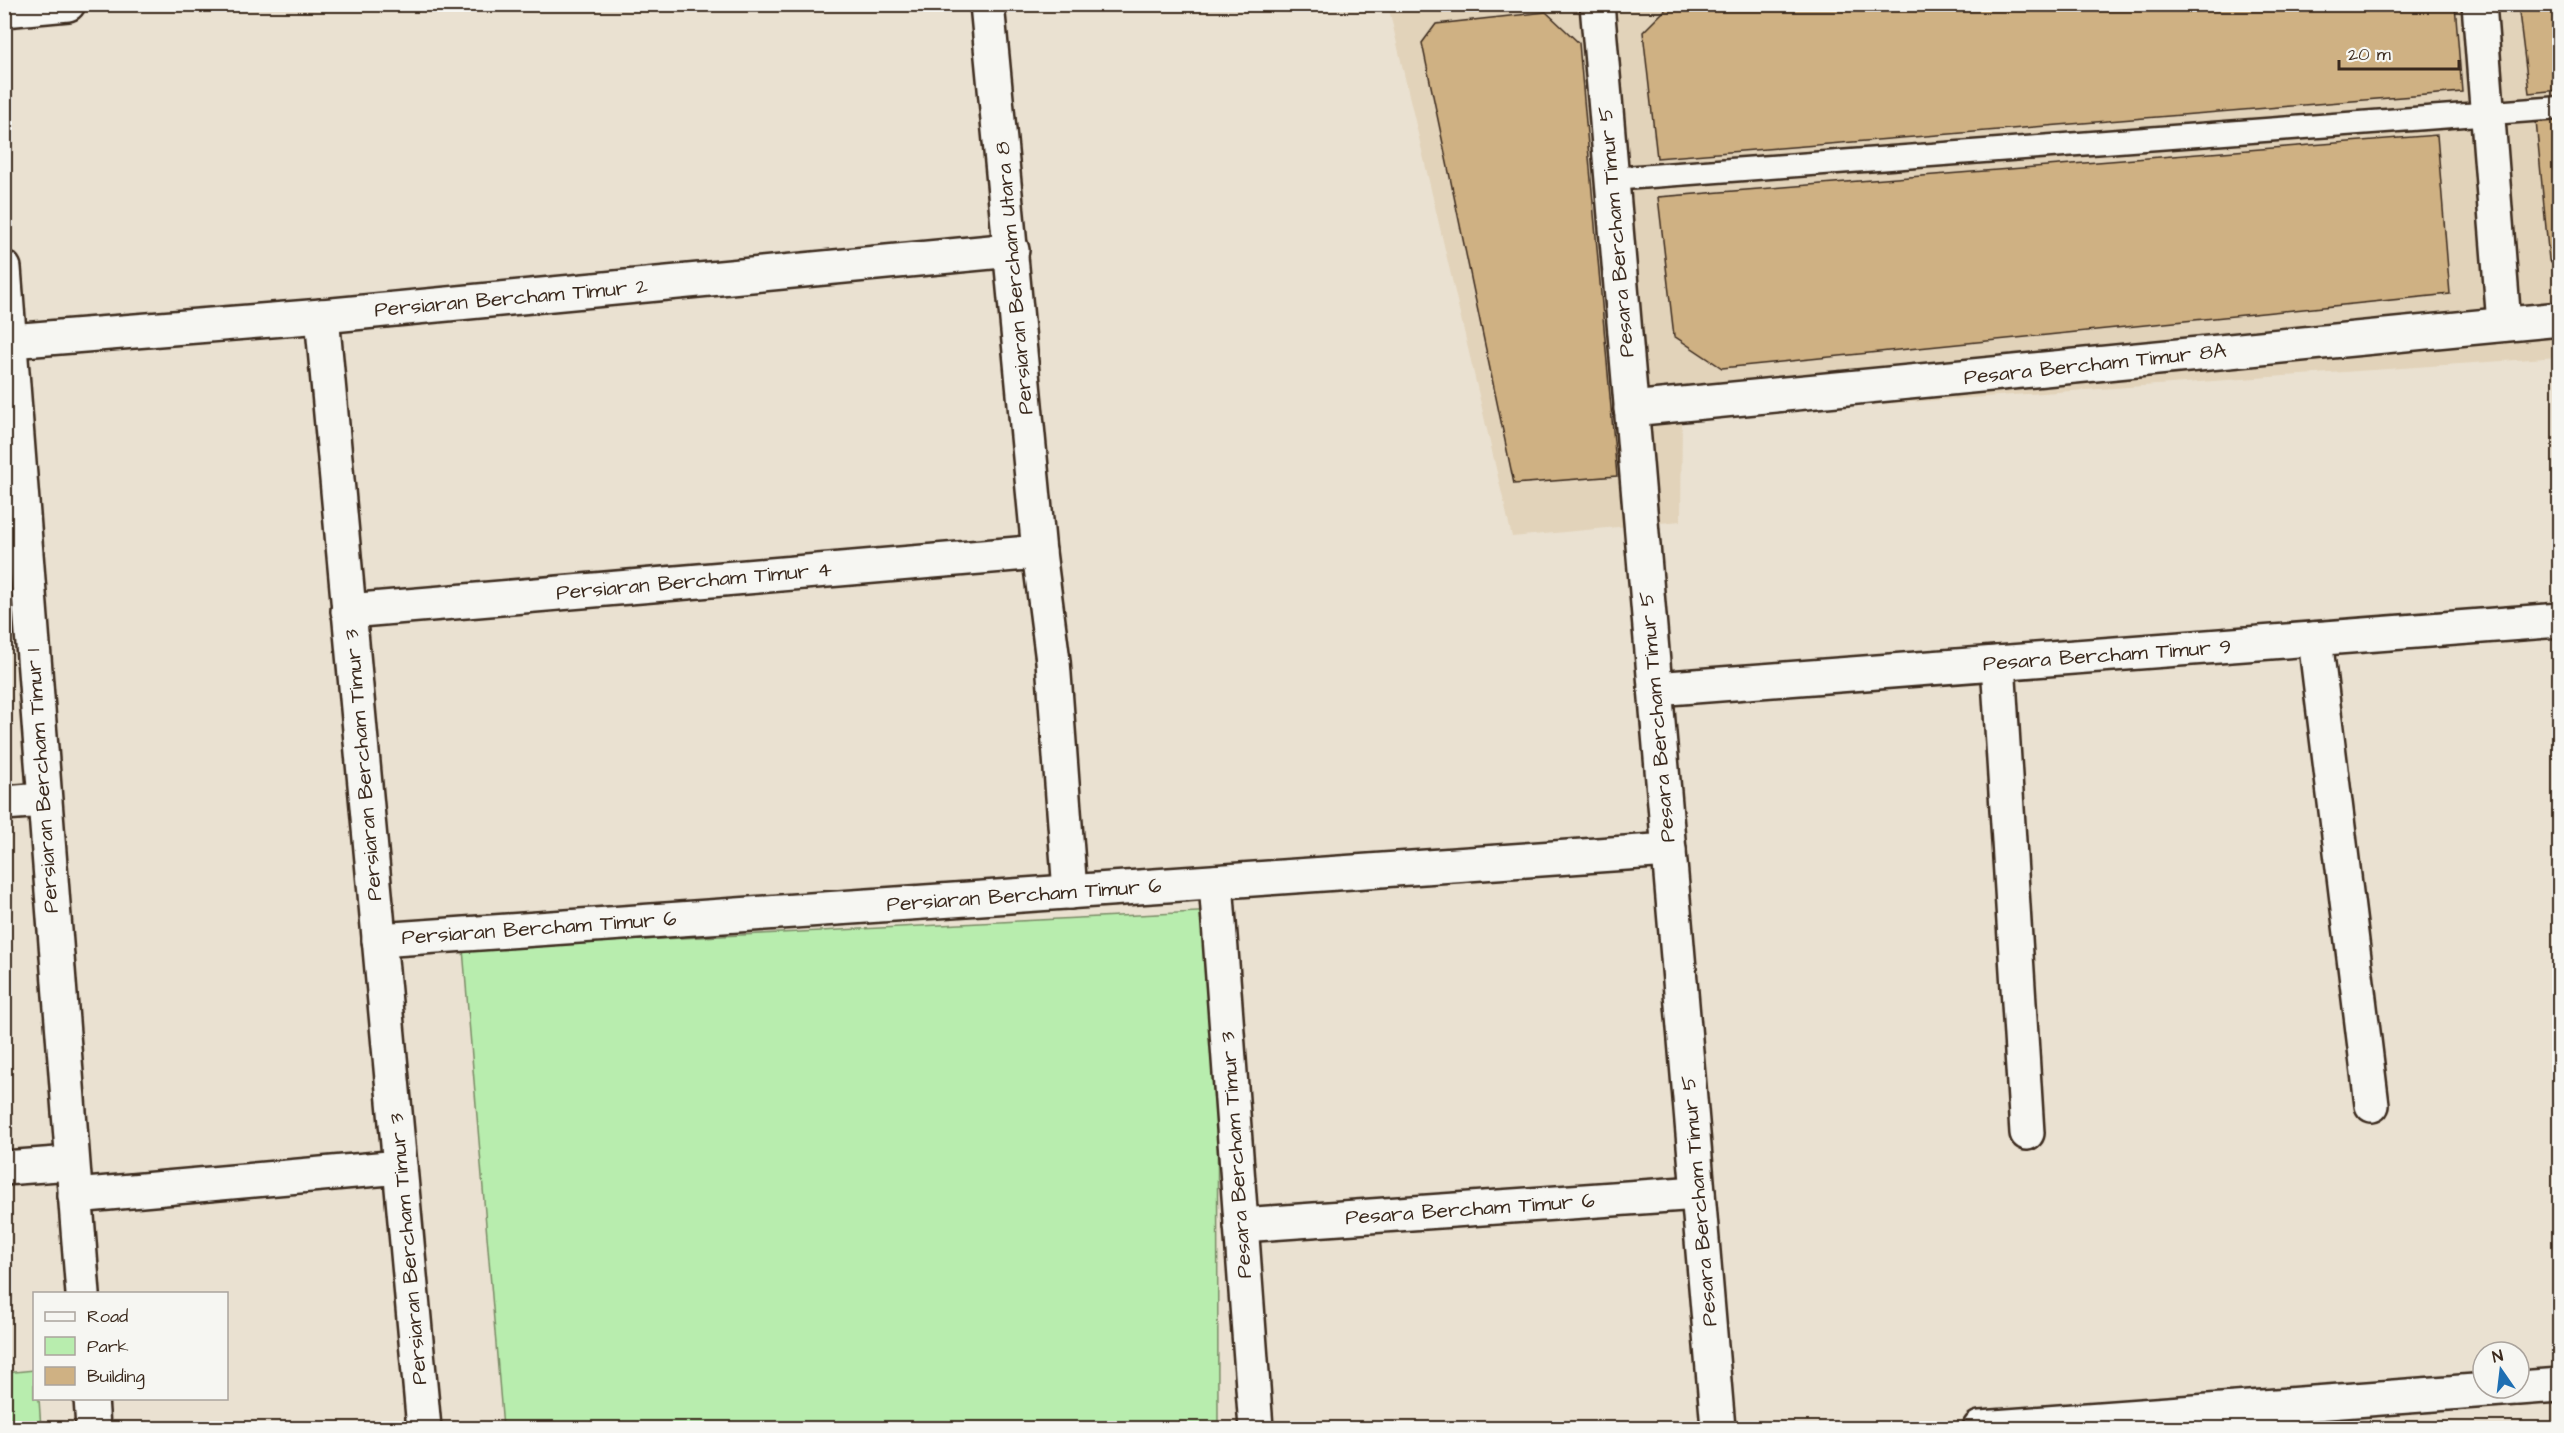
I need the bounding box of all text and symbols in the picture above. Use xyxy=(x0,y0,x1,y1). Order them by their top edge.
scale bar xyxy=(2339,33,2459,71)
text: 20 m xyxy=(2348,42,2391,67)
street label: Pesara Bercham Timur 5 xyxy=(1591,105,1641,359)
street label: Persiaran Bercham Utara 8 xyxy=(988,140,1040,416)
street label: Persiaran Bercham Timur 2 xyxy=(373,272,649,324)
street label: Pesara Bercham Timur 8A xyxy=(1962,336,2228,392)
street label: Persiaran Bercham Timur 4 xyxy=(555,555,833,607)
street label: Pesara Bercham Timur 5 xyxy=(1632,590,1682,844)
street label: Persiaran Bercham Timur 3 xyxy=(337,628,389,902)
street label: Pesara Bercham Timur 9 xyxy=(1982,632,2232,678)
street label: Persiaran Bercham Timur 1 xyxy=(18,648,66,914)
street label: Persiaran Bercham Timur 6 xyxy=(886,871,1162,919)
street label: Persiaran Bercham Timur 6 xyxy=(401,904,677,952)
street label: Pesara Bercham Timur 3 xyxy=(1213,1030,1259,1280)
street label: Pesara Bercham Timur 5 xyxy=(1674,1074,1724,1328)
street label: Persiaran Bercham Timur 3 xyxy=(382,1112,434,1386)
street label: Pesara Bercham Timur 6 xyxy=(1344,1186,1596,1232)
legend xyxy=(33,1292,228,1400)
text: Road xyxy=(87,1304,128,1329)
text: Park xyxy=(87,1334,129,1359)
north arrow xyxy=(2471,1340,2531,1400)
text: N xyxy=(2490,1345,2505,1368)
text: Building xyxy=(87,1364,145,1390)

